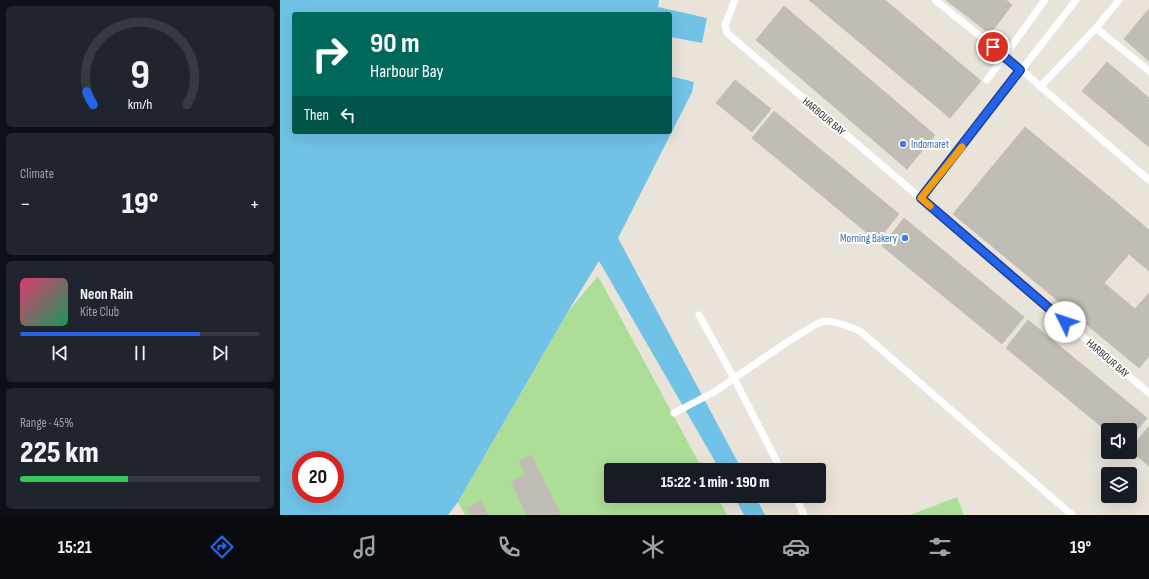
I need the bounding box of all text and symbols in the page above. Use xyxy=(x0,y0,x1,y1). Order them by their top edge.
text: 90 m xyxy=(370,27,420,60)
icon: right xyxy=(304,28,356,80)
pin xyxy=(976,30,1010,64)
icon: arrive xyxy=(982,36,1004,58)
text: 9 xyxy=(130,50,150,99)
text: Harbour Bay xyxy=(370,61,444,82)
text: km/h xyxy=(128,95,152,112)
street label: HARBOUR BAY xyxy=(800,95,848,138)
icon: left xyxy=(337,104,359,126)
text: Then xyxy=(304,106,329,125)
place label: Indomaret xyxy=(911,138,950,151)
marker: Indomaret xyxy=(898,139,908,149)
text: Climate xyxy=(20,166,54,182)
text: 19° xyxy=(122,186,158,222)
text: − xyxy=(20,191,31,218)
text: + xyxy=(249,191,260,218)
place label: Morning Bakery xyxy=(840,232,898,245)
marker: Morning Bakery xyxy=(900,233,910,243)
text: Neon Rain xyxy=(80,285,133,304)
position arrow xyxy=(1044,301,1086,343)
text: Kite Club xyxy=(80,304,119,320)
street label: HARBOUR BAY xyxy=(1084,337,1132,381)
icon: previous xyxy=(49,342,71,364)
icon: pause xyxy=(129,342,151,364)
icon: next xyxy=(209,342,231,364)
text: Range · 45% xyxy=(20,415,74,431)
map controls xyxy=(1101,423,1137,503)
button: sound xyxy=(1101,423,1137,459)
text: 225 km xyxy=(20,435,99,471)
speed limit sign: 20 xyxy=(292,451,344,503)
button: layers xyxy=(1101,467,1137,503)
text: 15:22 · 1 min · 190 m xyxy=(661,473,769,492)
icon: directions xyxy=(208,533,236,561)
icon: music xyxy=(351,533,379,561)
icon: phone xyxy=(495,533,523,561)
icon: climate xyxy=(639,533,667,561)
icon: car xyxy=(782,533,810,561)
icon: filters xyxy=(926,533,954,561)
text: 15:21 xyxy=(58,537,92,558)
text: 19° xyxy=(1070,537,1091,558)

